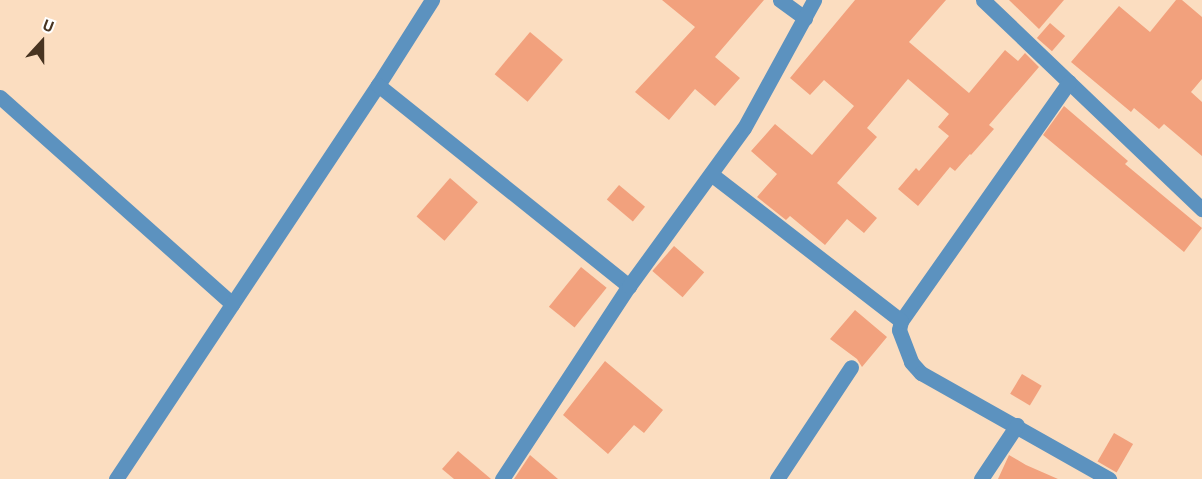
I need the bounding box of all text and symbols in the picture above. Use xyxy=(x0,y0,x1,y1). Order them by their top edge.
north arrow xyxy=(12,12,72,72)
text: U xyxy=(39,12,58,38)

